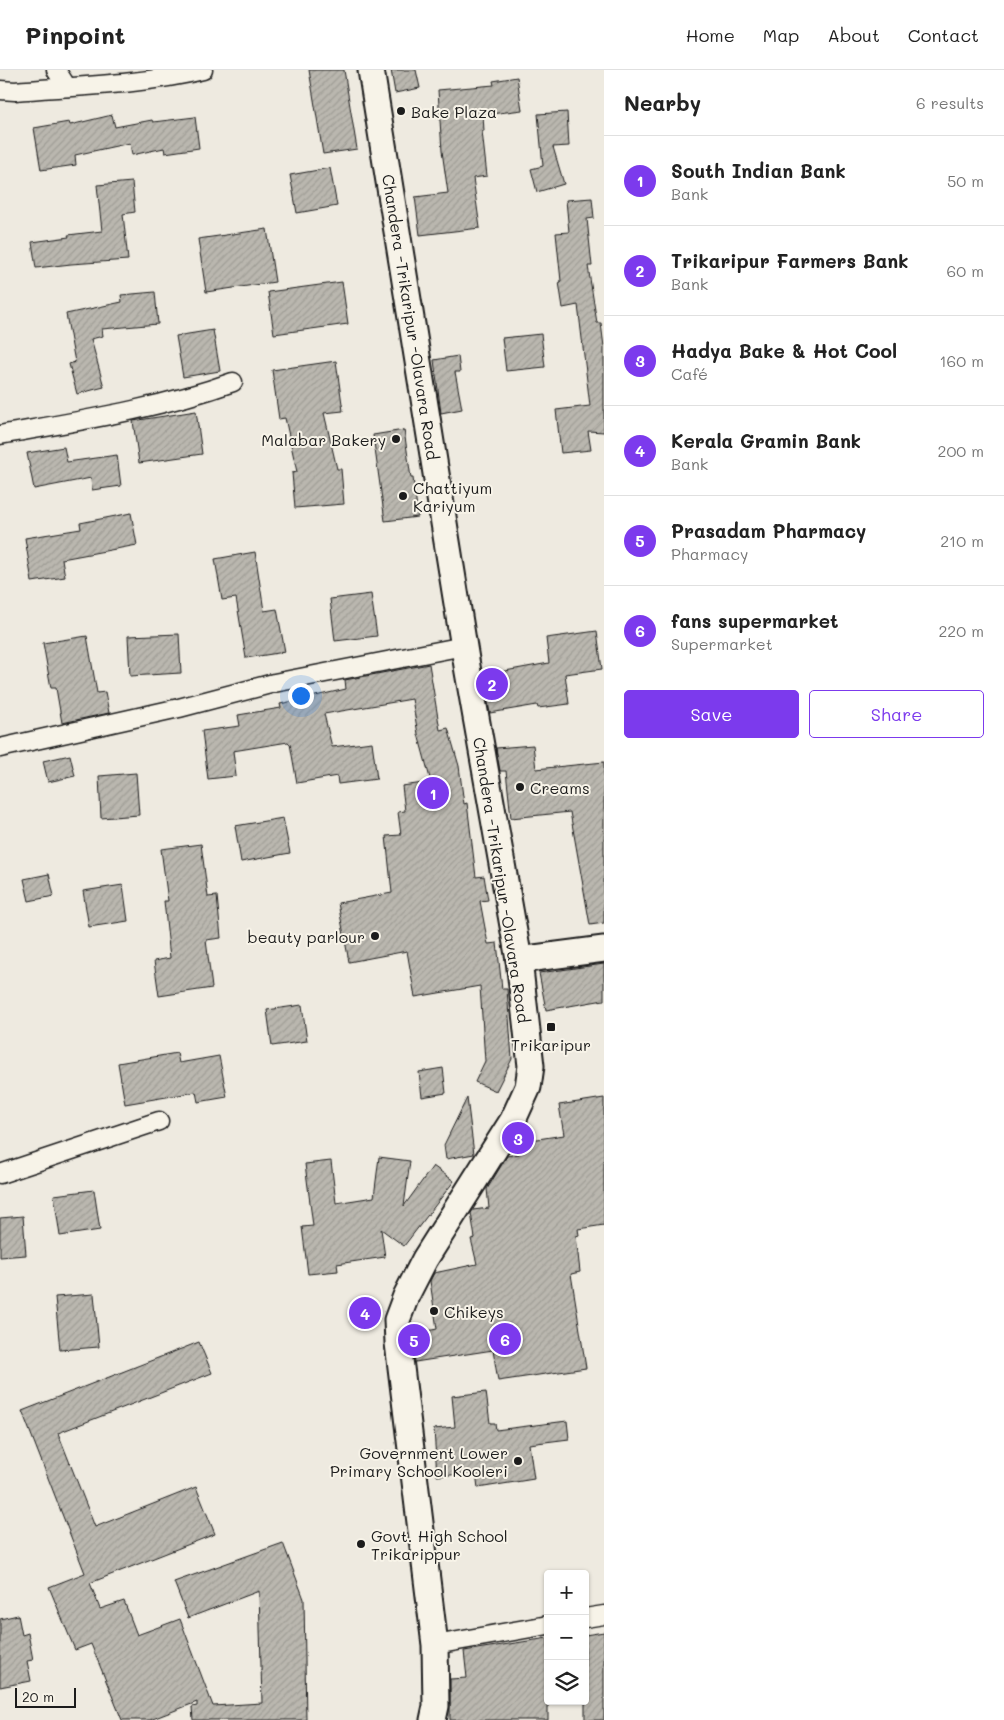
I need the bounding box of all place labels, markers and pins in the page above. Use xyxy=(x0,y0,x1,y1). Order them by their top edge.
place label: Bake Plaza xyxy=(411,101,497,122)
marker: Bake Plaza xyxy=(395,105,407,117)
place label: Malabar Bakery xyxy=(261,429,386,450)
marker: Malabar Bakery xyxy=(390,433,402,445)
place label: Chattiyum Kariyum xyxy=(413,477,492,516)
marker: Chattiyum Kariyum xyxy=(397,490,409,502)
pin: 2 xyxy=(476,665,508,703)
pin: 1 xyxy=(417,774,449,812)
place label: Creams xyxy=(530,777,590,798)
marker: Creams xyxy=(514,781,526,793)
place label: beauty parlour xyxy=(248,926,365,947)
marker: beauty parlour xyxy=(369,930,381,942)
marker: Trikaripur xyxy=(545,1021,557,1033)
place label: Trikaripur xyxy=(511,1034,591,1055)
pin: 3 xyxy=(502,1119,534,1157)
pin: 4 xyxy=(349,1294,381,1332)
place label: Chikeys xyxy=(444,1301,504,1322)
marker: Chikeys xyxy=(428,1305,440,1317)
pin: 6 xyxy=(489,1320,521,1358)
pin: 5 xyxy=(398,1321,430,1359)
place label: Government Lower Primary School Kooleri xyxy=(330,1442,508,1481)
marker: Government Lower Primary School Kooleri xyxy=(512,1455,524,1467)
place label: Govt. High School Trikarippur xyxy=(371,1525,508,1564)
marker: Govt. High School Trikarippur xyxy=(355,1538,367,1550)

